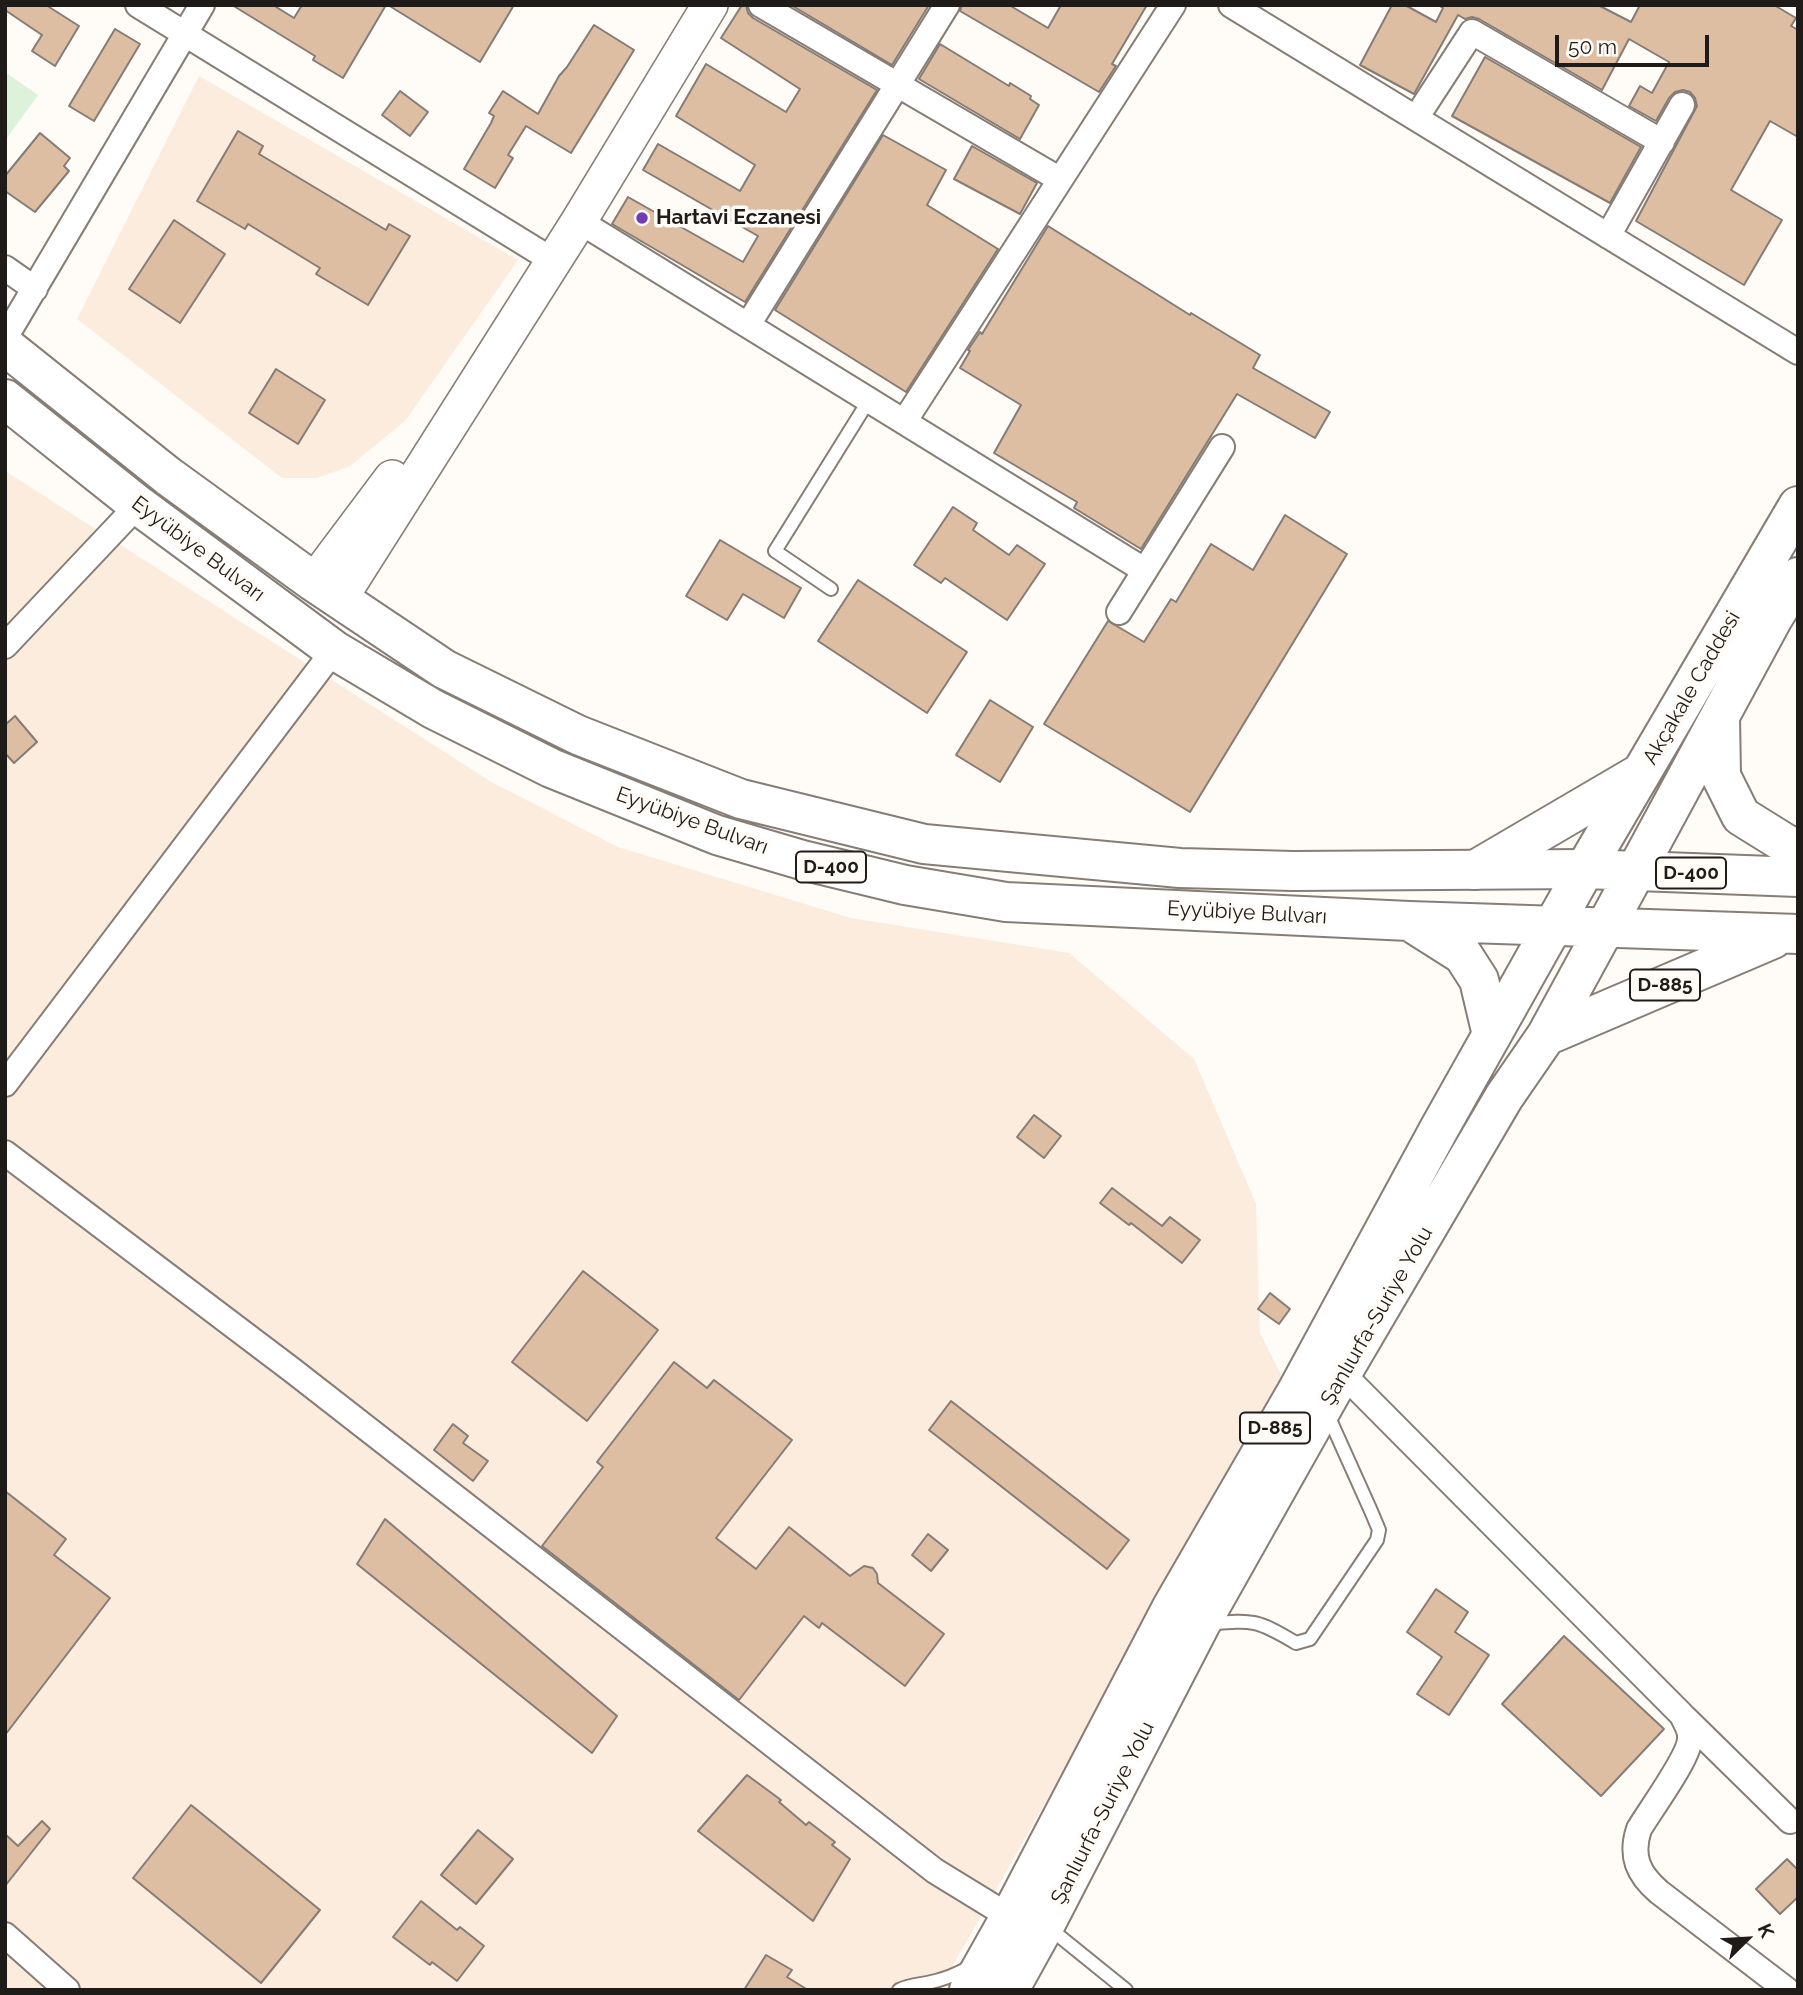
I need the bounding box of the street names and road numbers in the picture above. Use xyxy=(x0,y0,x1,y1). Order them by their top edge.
street label: Eyyübiye Bulvarı xyxy=(127,491,269,607)
street label: Akçakale Caddesi xyxy=(1638,607,1746,769)
street label: Eyyübiye Bulvarı xyxy=(613,782,771,860)
road number: D-400 xyxy=(796,852,866,882)
road number: D-400 xyxy=(1656,858,1726,888)
street label: Eyyübiye Bulvarı xyxy=(1166,896,1328,930)
road number: D-885 xyxy=(1630,970,1700,1001)
street label: Şanlıurfa-Suriye Yolu xyxy=(1316,1222,1438,1410)
road number: D-885 xyxy=(1240,1412,1310,1444)
street label: Şanlıurfa-Suriye Yolu xyxy=(1046,1717,1160,1909)

